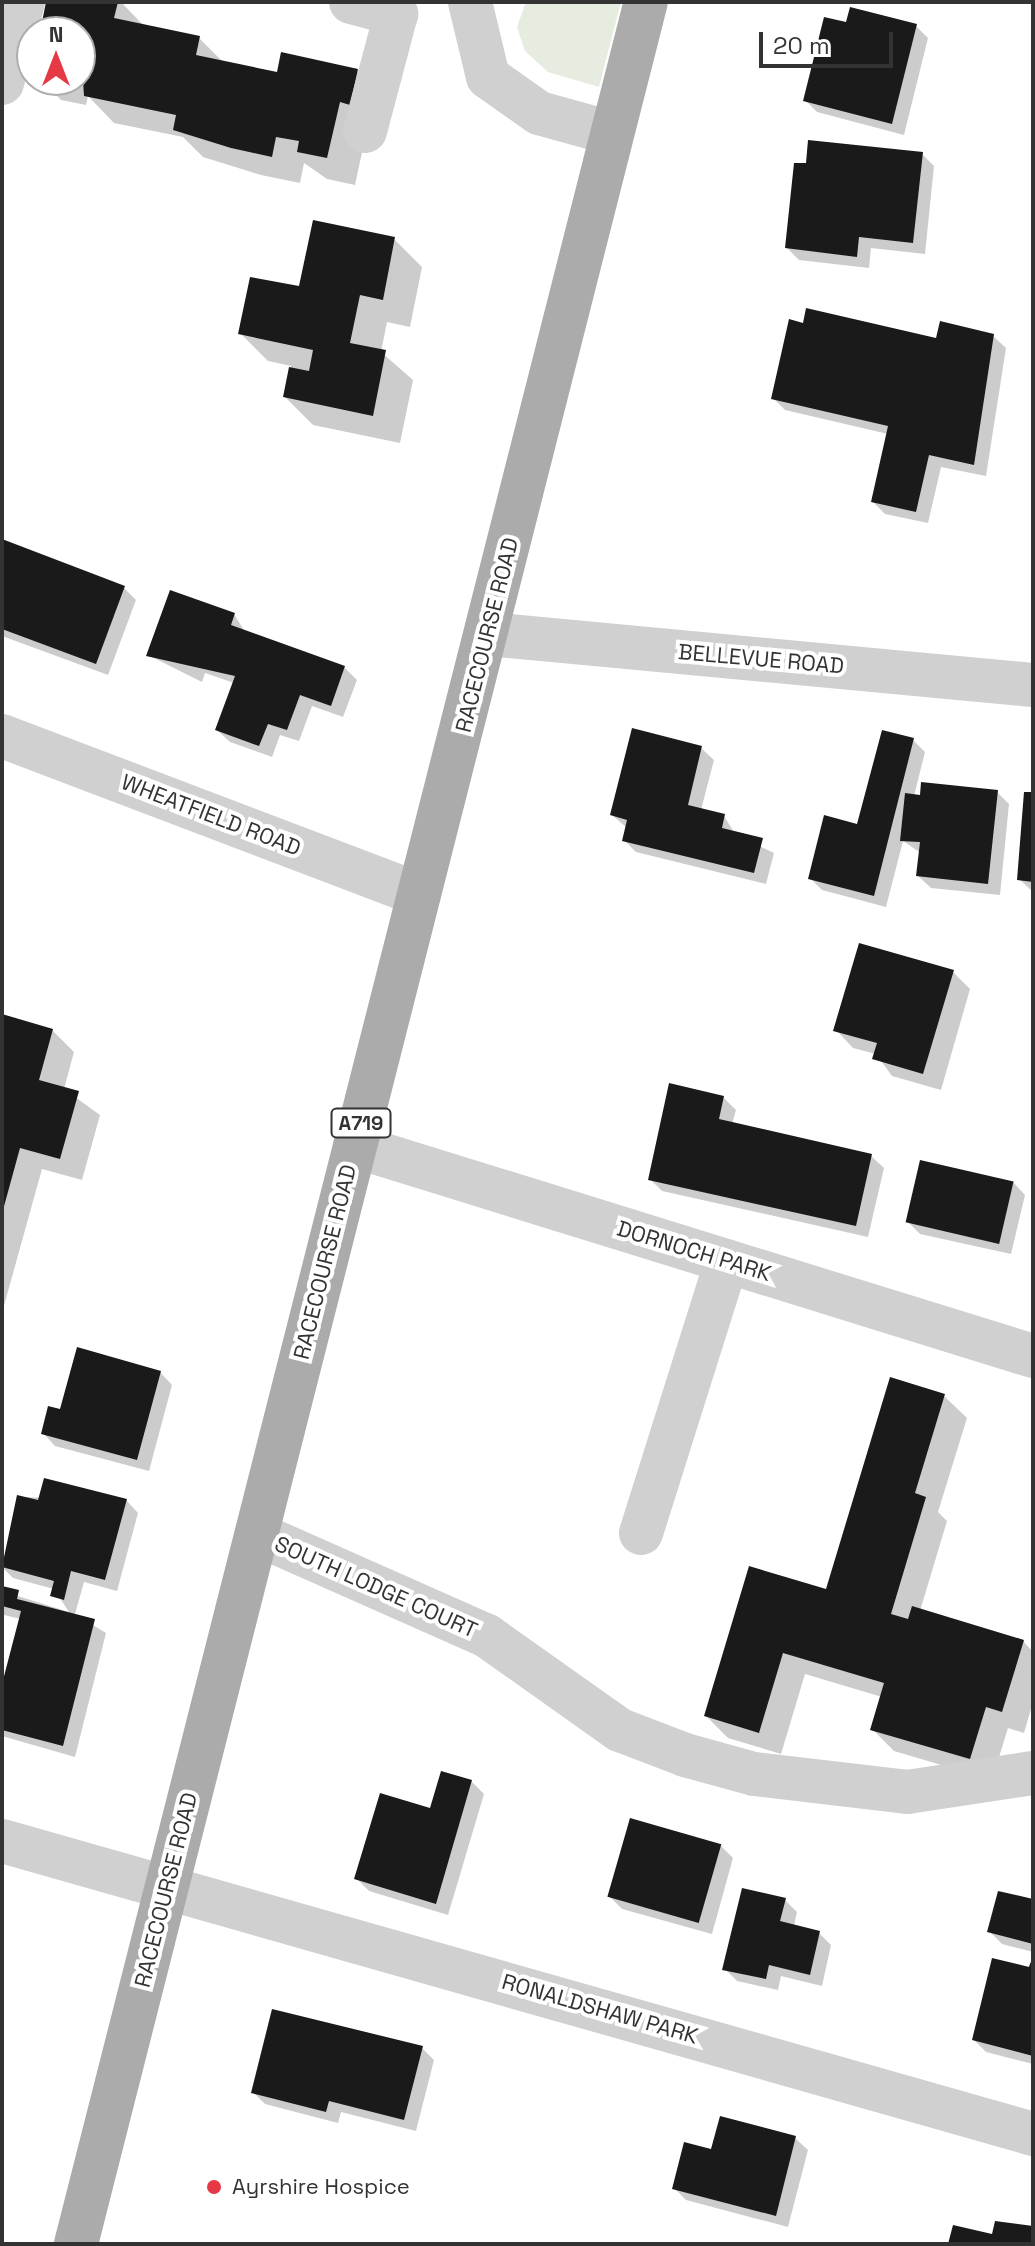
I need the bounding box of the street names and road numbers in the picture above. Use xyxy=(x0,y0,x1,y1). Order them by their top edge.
street label: RACECOURSE ROAD xyxy=(450,535,524,735)
street label: BELLEVUE ROAD xyxy=(677,639,845,679)
street label: WHEATFIELD ROAD xyxy=(118,769,304,861)
road number: A719 xyxy=(329,1107,393,1139)
street label: RACECOURSE ROAD xyxy=(288,1162,362,1362)
street label: DORNOCH PARK xyxy=(614,1215,774,1287)
street label: SOUTH LODGE COURT xyxy=(271,1530,481,1644)
street label: RACECOURSE ROAD xyxy=(129,1790,203,1990)
street label: RONALDSHAW PARK xyxy=(499,1968,701,2050)

